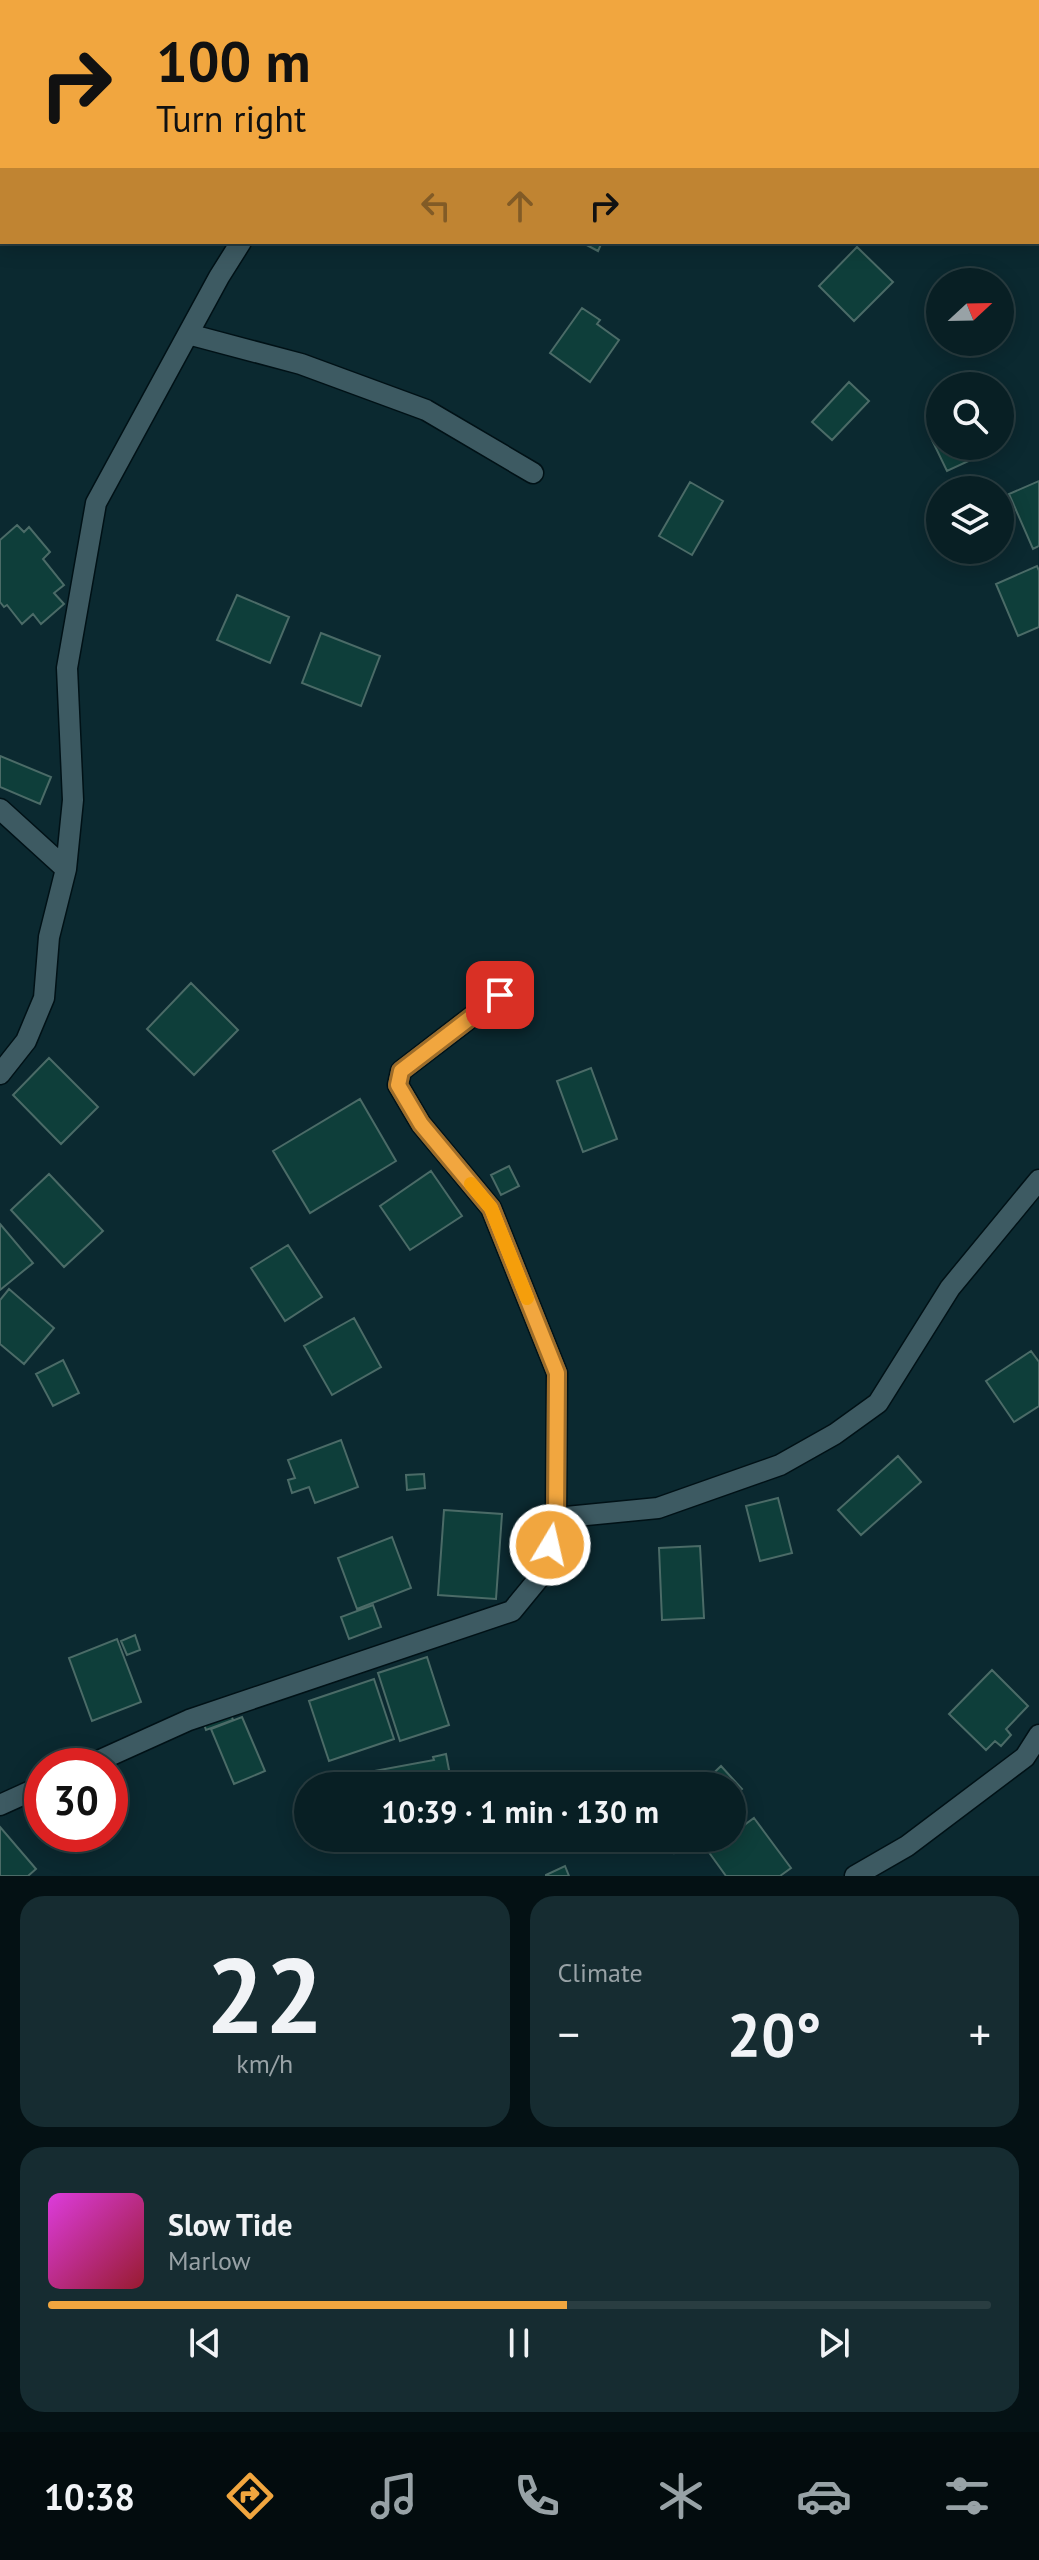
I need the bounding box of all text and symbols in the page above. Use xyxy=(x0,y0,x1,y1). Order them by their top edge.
text: 100 m xyxy=(156,25,311,97)
icon: right xyxy=(24,32,128,136)
text: Turn right xyxy=(156,95,306,142)
icon: left xyxy=(414,184,458,228)
icon: ahead xyxy=(498,184,542,228)
icon: right xyxy=(582,184,626,228)
north arrow xyxy=(926,268,1014,356)
map controls xyxy=(926,268,1014,564)
button: search xyxy=(926,372,1014,460)
button: layers xyxy=(926,476,1014,564)
pin xyxy=(466,961,534,1029)
icon: arrive xyxy=(478,973,522,1017)
position arrow xyxy=(508,1503,592,1587)
speed limit sign: 30 xyxy=(24,1748,128,1852)
text: 10:39 · 1 min · 130 m xyxy=(381,1792,659,1831)
text: 22 xyxy=(206,1927,324,2062)
text: Climate xyxy=(558,1956,643,1989)
text: 20° xyxy=(727,1995,821,2073)
text: − xyxy=(558,2005,580,2062)
text: + xyxy=(969,2005,991,2062)
text: km/h xyxy=(236,2047,293,2080)
text: Slow Tide xyxy=(168,2205,293,2244)
text: Marlow xyxy=(168,2244,251,2277)
icon: previous xyxy=(183,2321,227,2365)
icon: pause xyxy=(497,2321,541,2365)
icon: next xyxy=(812,2321,856,2365)
icon: directions xyxy=(222,2468,278,2524)
icon: music xyxy=(366,2468,422,2524)
icon: phone xyxy=(509,2468,565,2524)
icon: climate xyxy=(653,2468,709,2524)
icon: car xyxy=(796,2468,852,2524)
icon: filters xyxy=(939,2468,995,2524)
text: 10:38 xyxy=(44,2473,135,2520)

